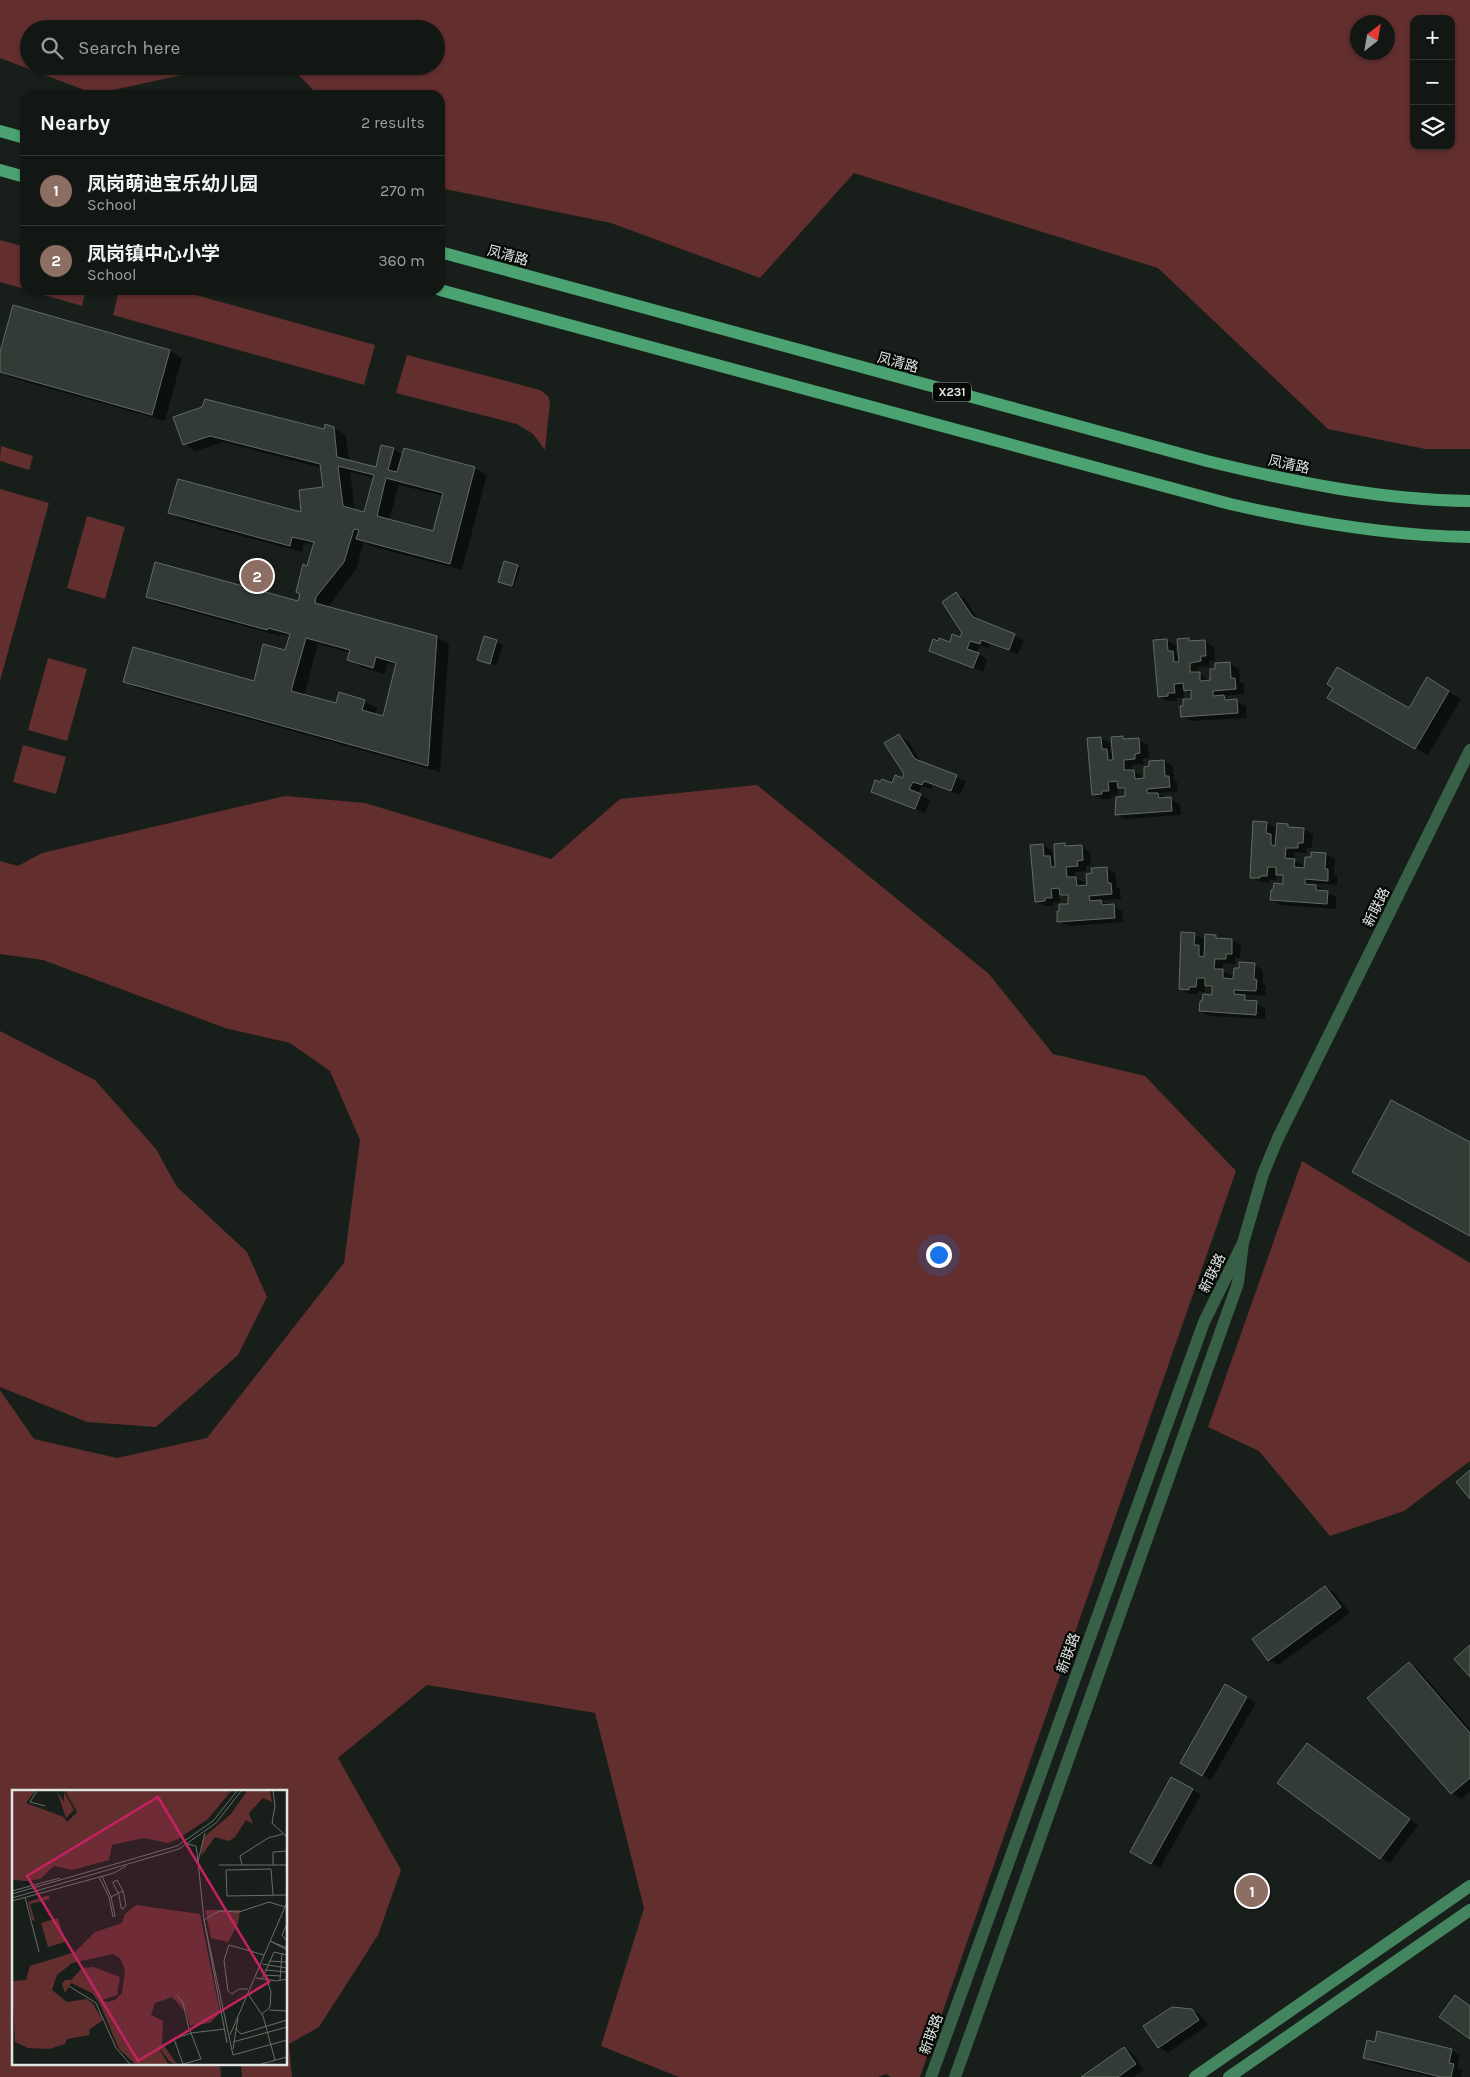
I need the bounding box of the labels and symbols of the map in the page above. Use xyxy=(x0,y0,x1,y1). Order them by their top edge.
north arrow xyxy=(1350,15,1395,60)
street label: 凤清路 xyxy=(485,242,530,269)
street label: 凤清路 xyxy=(875,349,920,376)
road number: X231 xyxy=(933,382,971,402)
street label: 凤清路 xyxy=(1267,452,1311,477)
pin: 2 xyxy=(241,557,273,595)
street label: 新联路 xyxy=(1360,885,1393,930)
your location xyxy=(926,1242,952,1268)
street label: 新联路 xyxy=(1196,1251,1229,1296)
street label: 新联路 xyxy=(1053,1631,1084,1676)
inset map xyxy=(12,1790,288,2064)
pin: 1 xyxy=(1236,1872,1268,1910)
street label: 新联路 xyxy=(916,2012,947,2057)

